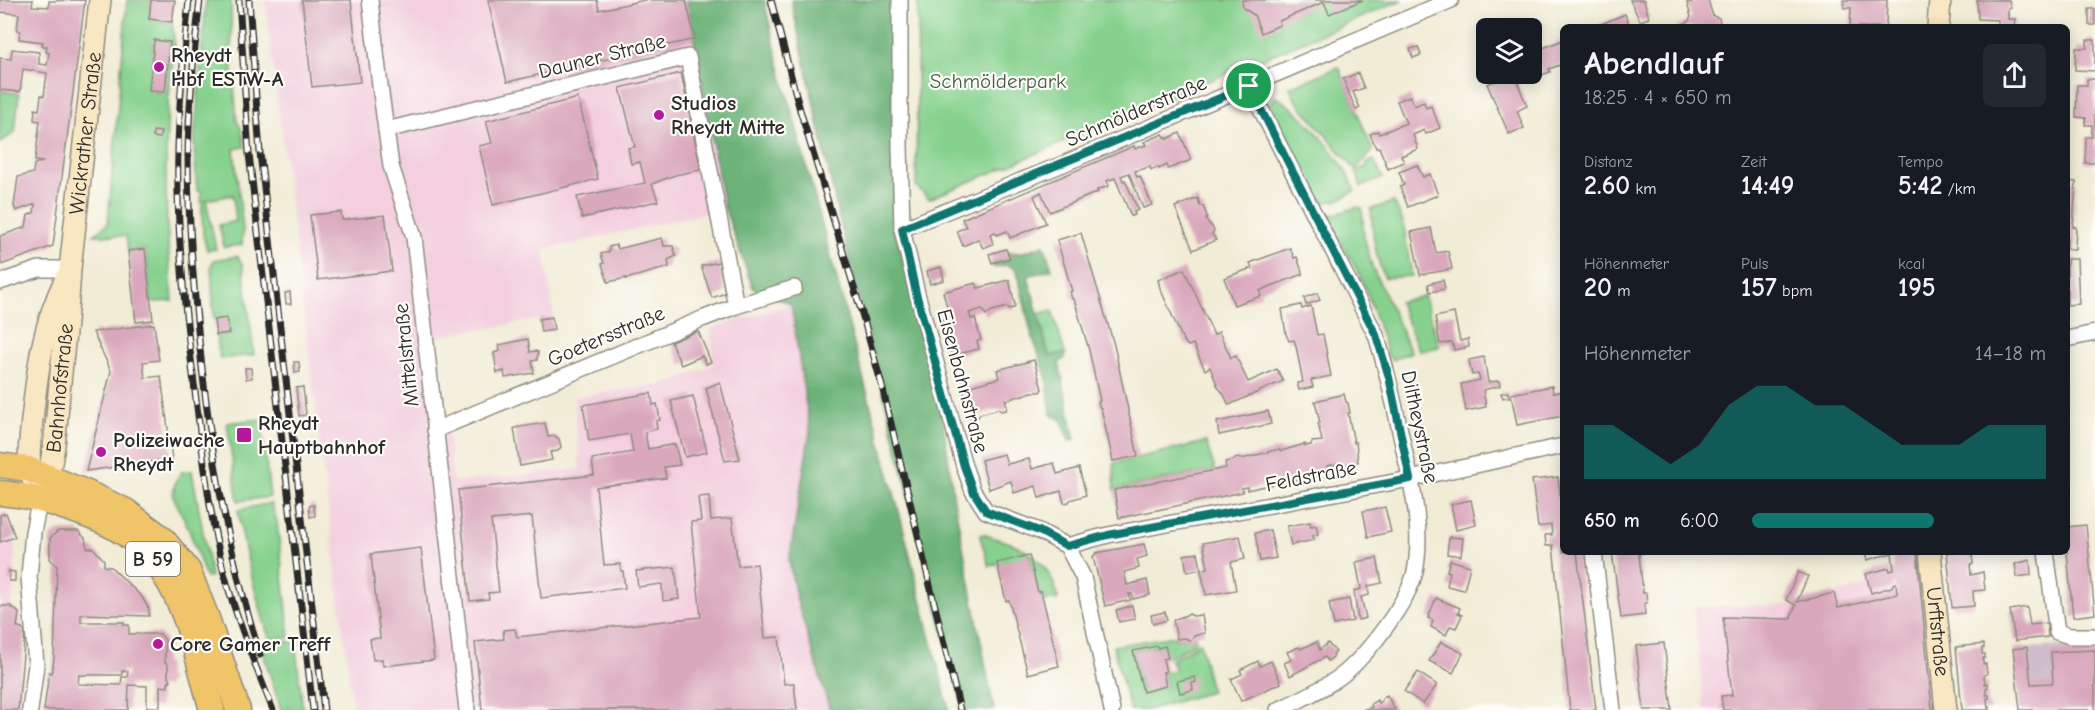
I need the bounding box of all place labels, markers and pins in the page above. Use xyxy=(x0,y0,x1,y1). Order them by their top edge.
place label: Rheydt Hbf ESTW-A xyxy=(171,43,284,91)
marker: Rheydt Hbf ESTW-A xyxy=(152,60,166,74)
pin xyxy=(1223,60,1274,111)
place label: Studios Rheydt Mitte xyxy=(671,91,785,139)
marker: Studios Rheydt Mitte xyxy=(652,108,666,122)
place label: Rheydt Hauptbahnhof xyxy=(258,411,386,459)
marker: Rheydt Hauptbahnhof xyxy=(235,426,253,444)
place label: Polizeiwache Rheydt xyxy=(113,428,225,476)
marker: Polizeiwache Rheydt xyxy=(94,445,108,459)
place label: Core Gamer Treff xyxy=(170,632,331,656)
marker: Core Gamer Treff xyxy=(151,637,165,651)

